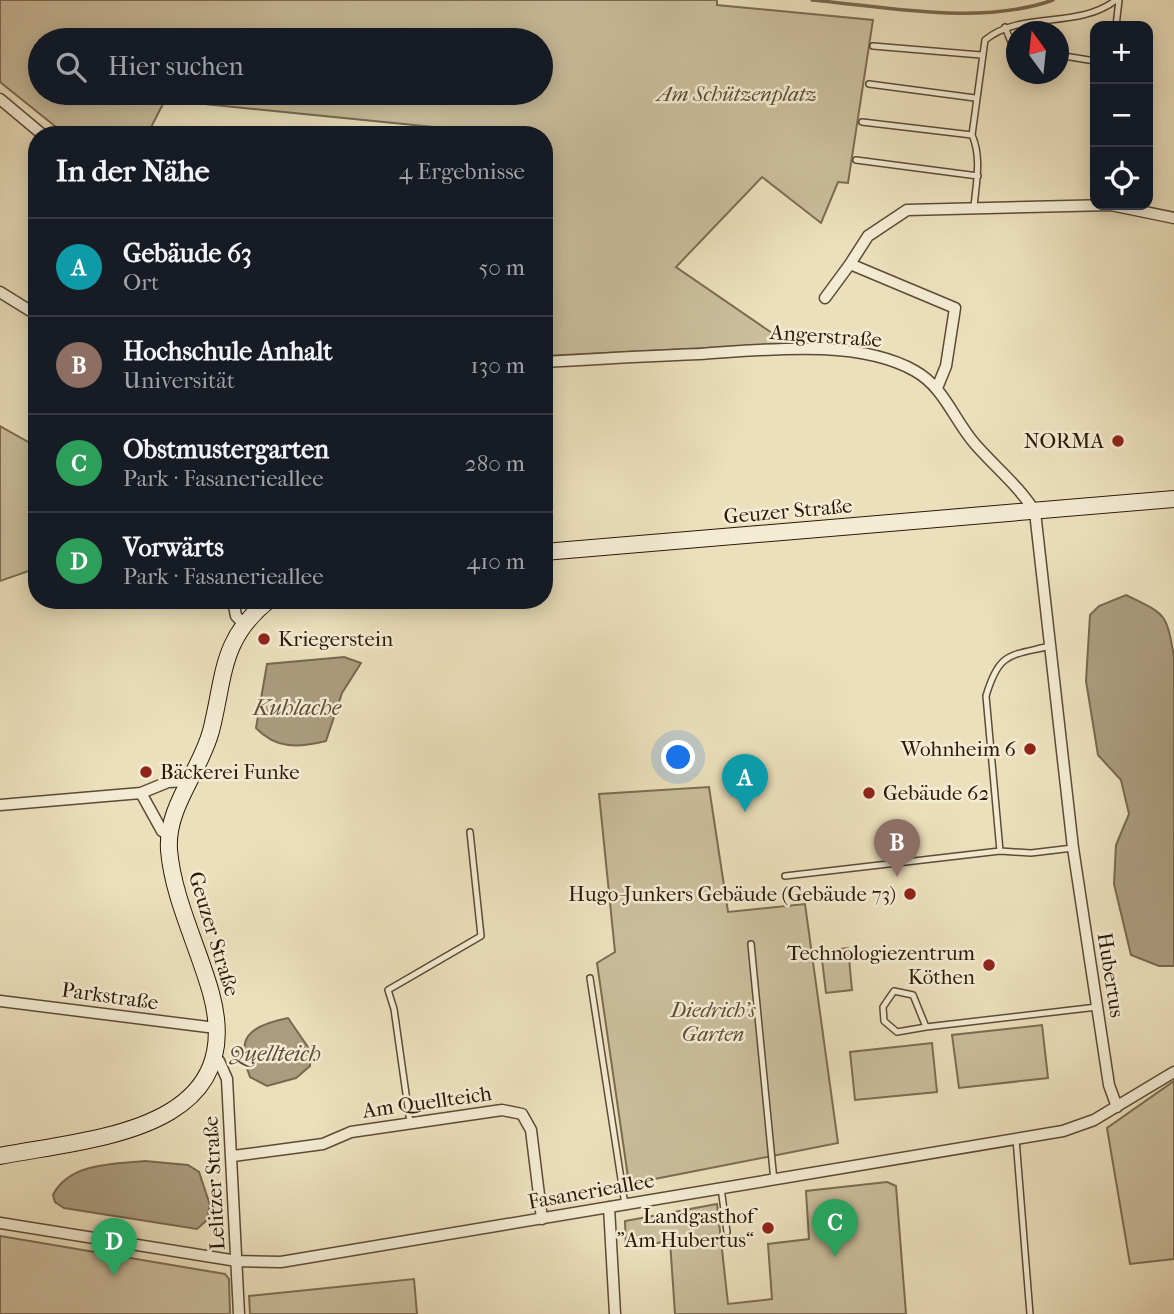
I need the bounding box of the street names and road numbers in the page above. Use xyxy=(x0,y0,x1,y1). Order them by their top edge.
street label: Angerstraße xyxy=(768,320,883,352)
street label: Geuzer Straße xyxy=(723,493,853,529)
street label: Geuzer Straße xyxy=(184,869,244,999)
street label: Hubertus xyxy=(1092,931,1130,1019)
street label: Parkstraße xyxy=(60,977,160,1015)
street label: Am Quellteich xyxy=(360,1081,493,1123)
street label: Lelitzer Straße xyxy=(198,1115,230,1251)
street label: Fasanerieallee xyxy=(526,1168,656,1214)

